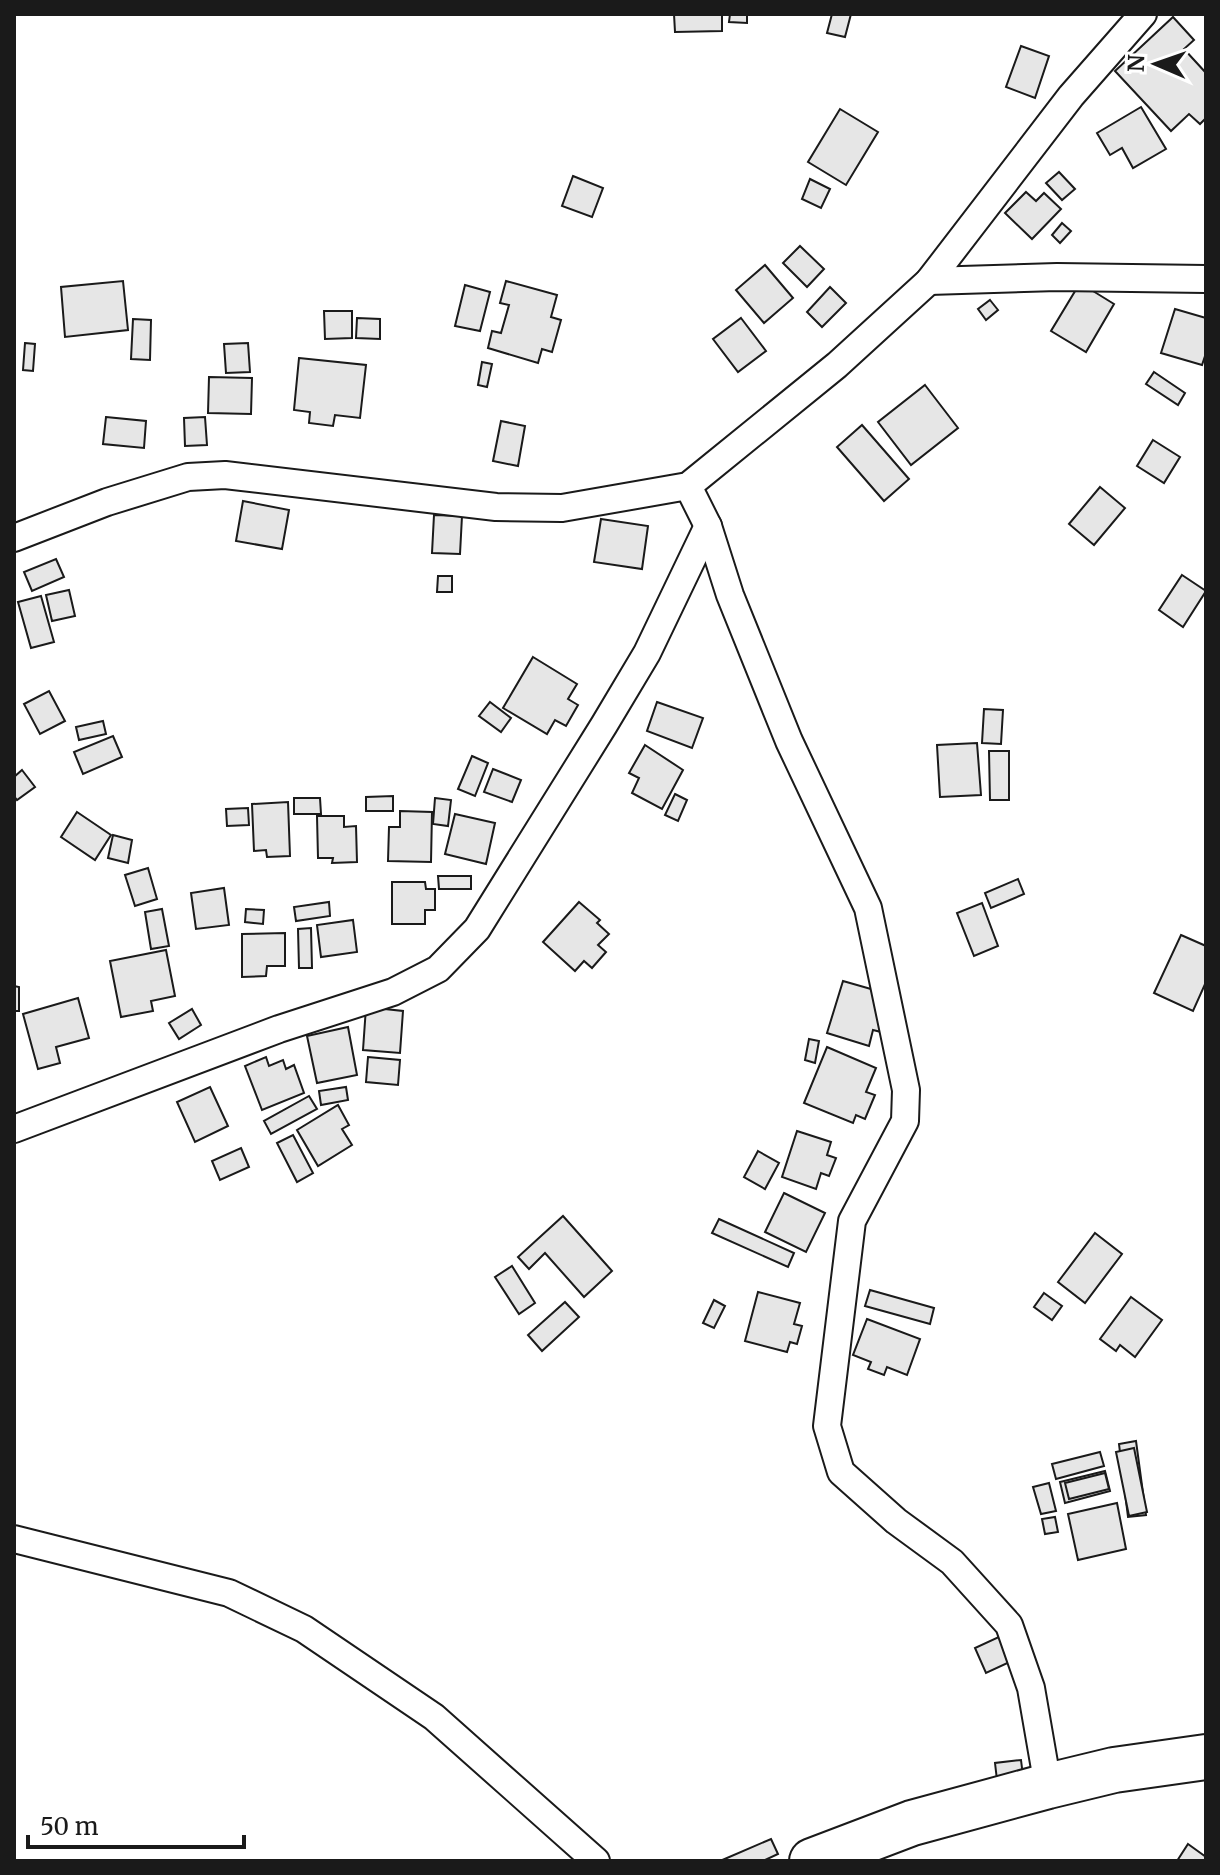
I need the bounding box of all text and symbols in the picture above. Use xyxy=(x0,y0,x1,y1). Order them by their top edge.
north arrow xyxy=(1116,24,1196,104)
text: N xyxy=(1122,54,1150,72)
scale bar xyxy=(28,1799,244,1849)
text: 50 m xyxy=(40,1811,99,1842)

